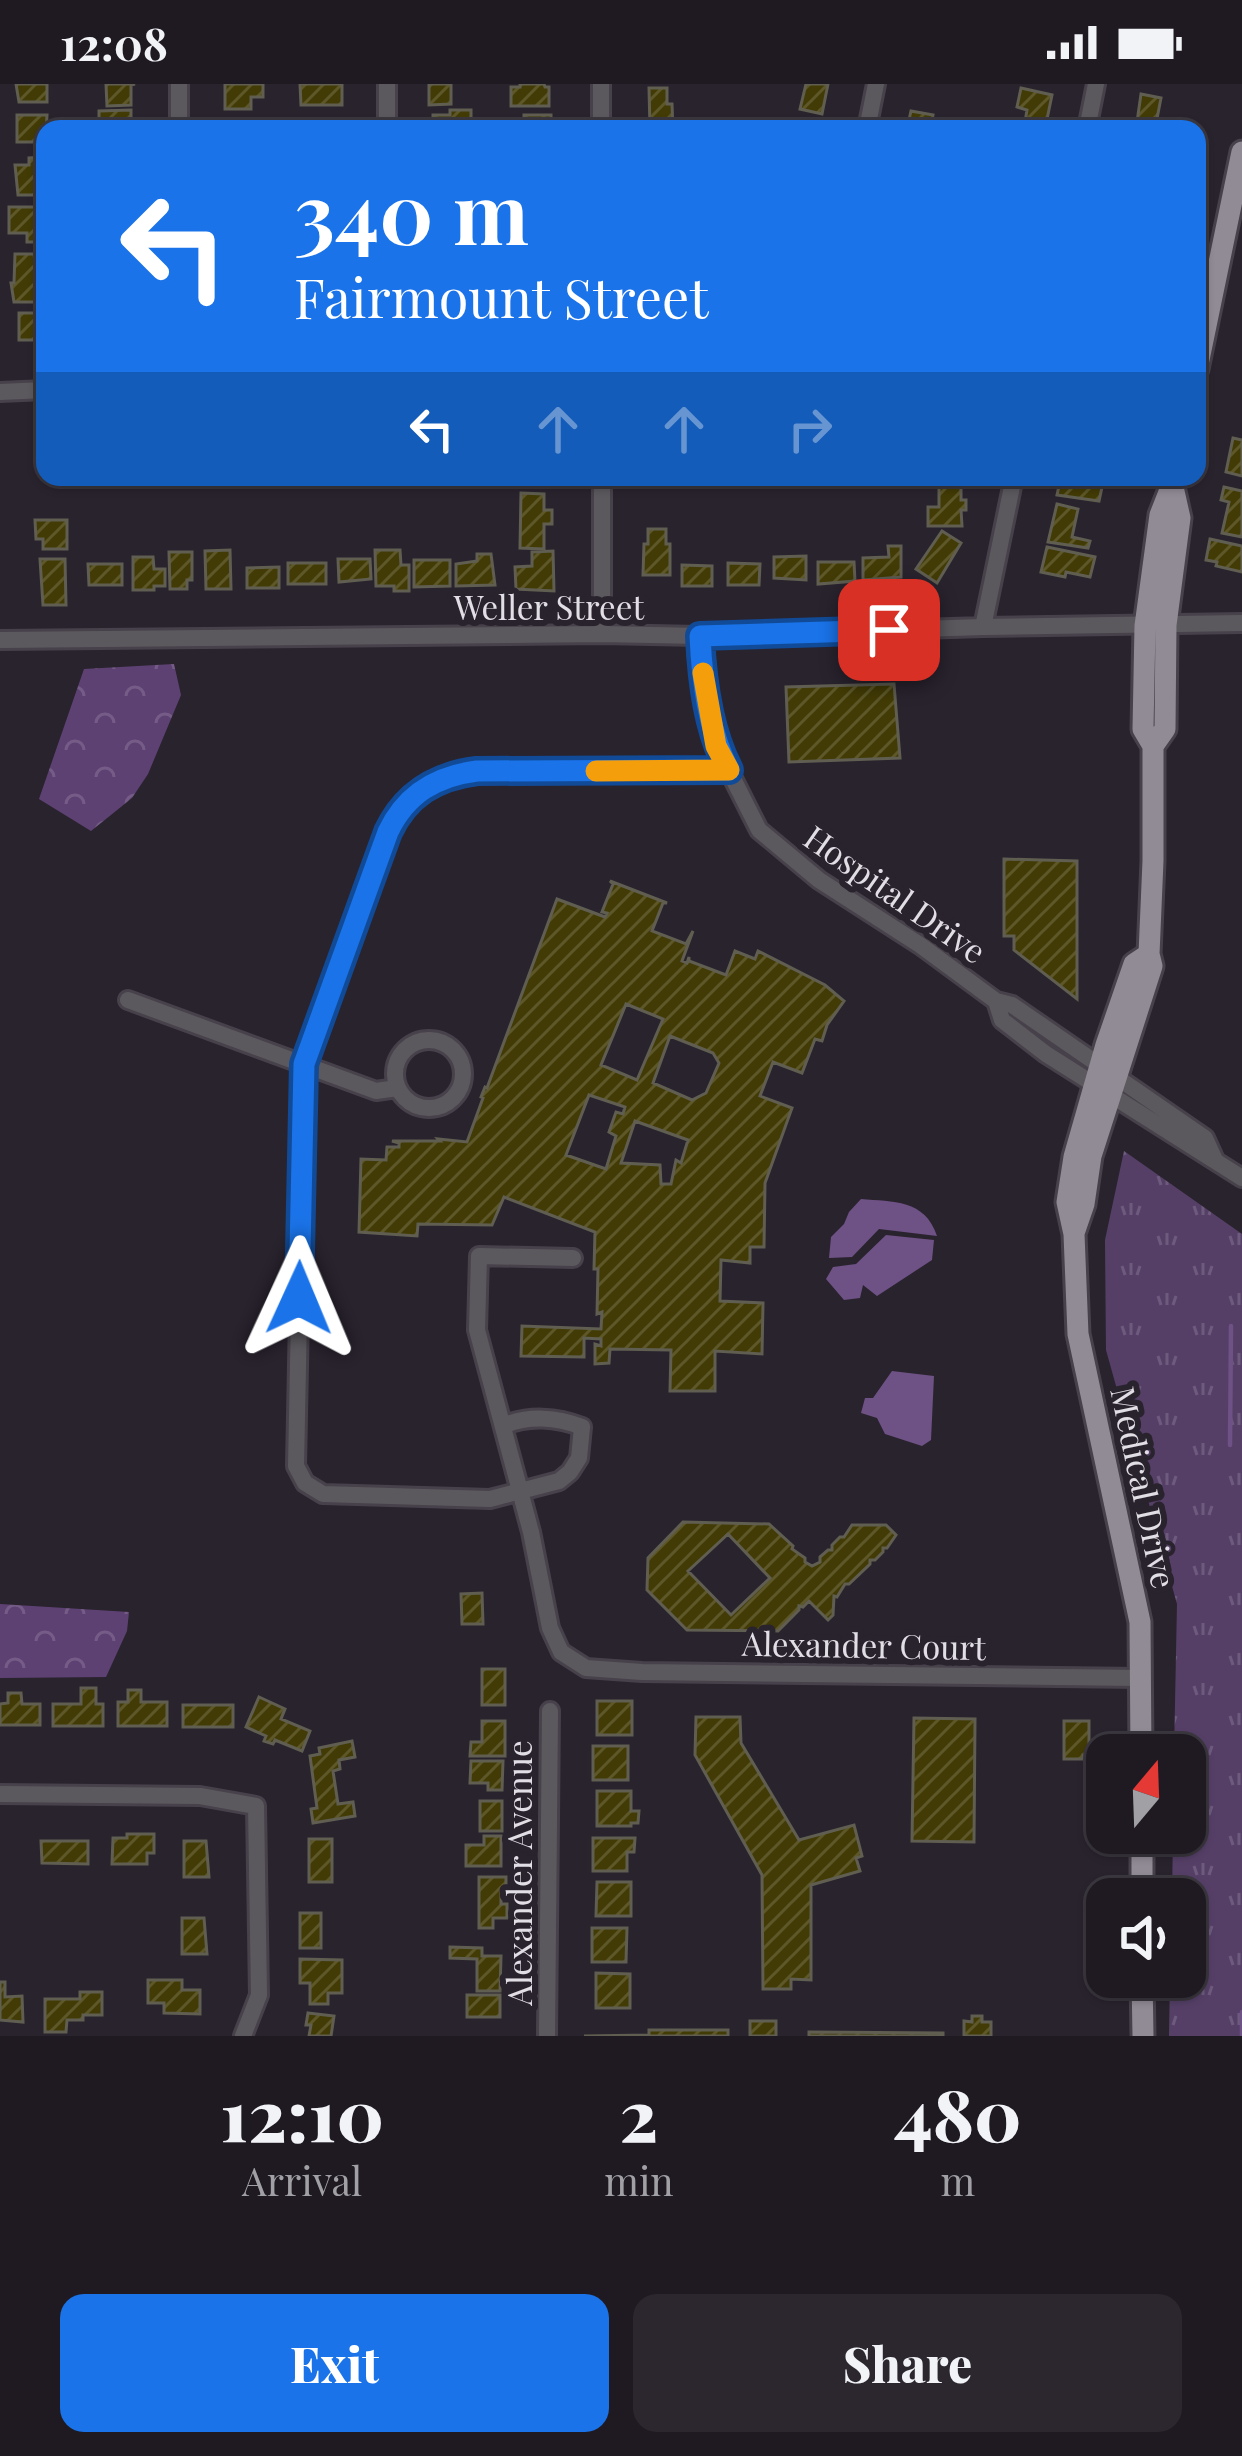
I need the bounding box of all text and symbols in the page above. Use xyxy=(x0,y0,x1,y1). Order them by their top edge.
text: 12:08 xyxy=(60,12,168,72)
text: 340 m xyxy=(294,154,529,266)
icon: left xyxy=(96,168,252,324)
text: Fairmount Street xyxy=(294,261,709,333)
icon: left xyxy=(399,396,465,462)
icon: ahead xyxy=(525,396,591,462)
icon: ahead xyxy=(651,396,717,462)
icon: right xyxy=(777,396,843,462)
pin xyxy=(838,579,940,681)
street label: Weller Street xyxy=(453,584,645,628)
icon: arrive xyxy=(856,597,922,663)
street label: Hospital Drive xyxy=(796,814,996,972)
position arrow xyxy=(236,1235,362,1361)
street label: Medical Drive xyxy=(1102,1382,1188,1592)
street label: Alexander Court xyxy=(741,1620,988,1668)
north arrow xyxy=(1086,1734,1206,1854)
map controls xyxy=(1086,1734,1206,1998)
street label: Alexander Avenue xyxy=(496,1740,540,2007)
button: sound xyxy=(1086,1878,1206,1998)
text: 12:10 xyxy=(220,2064,384,2160)
text: 2 xyxy=(620,2064,658,2160)
text: 480 xyxy=(894,2064,1022,2160)
text: Arrival xyxy=(242,2154,362,2206)
text: min xyxy=(604,2154,674,2206)
text: m xyxy=(940,2154,975,2206)
button: Exit xyxy=(60,2294,609,2432)
button: Share xyxy=(633,2294,1182,2432)

